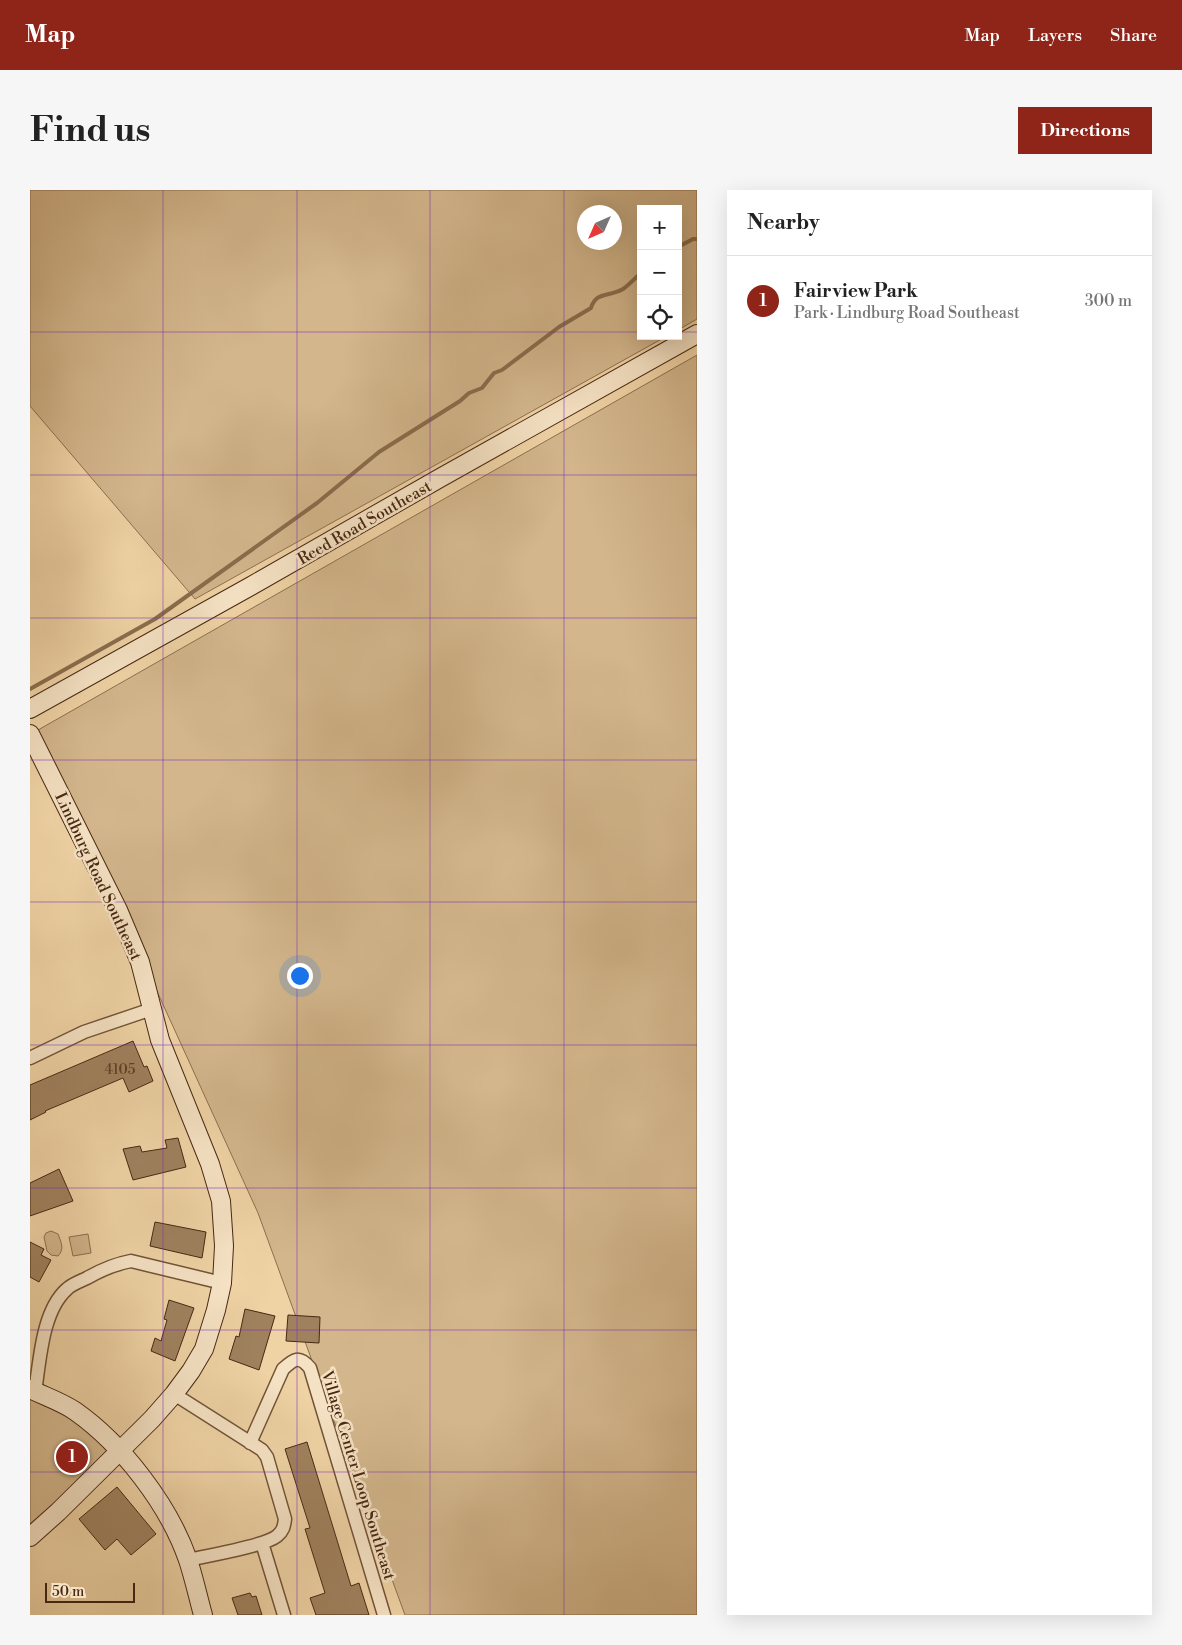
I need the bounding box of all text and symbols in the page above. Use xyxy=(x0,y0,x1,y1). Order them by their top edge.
text: Map xyxy=(25,20,75,50)
text: Map xyxy=(965,24,1000,47)
text: Layers xyxy=(1028,24,1082,47)
text: Share xyxy=(1110,24,1157,47)
button: Directions xyxy=(1018,107,1152,154)
text: Find us xyxy=(30,109,150,152)
north arrow xyxy=(577,205,622,250)
map controls xyxy=(637,205,682,340)
button: + xyxy=(637,205,682,250)
text: Nearby xyxy=(747,210,820,236)
button: − xyxy=(637,250,682,295)
text: Fairview Park xyxy=(794,279,918,303)
text: 1 xyxy=(759,291,767,311)
text: 300 m xyxy=(1085,291,1132,311)
button: locate xyxy=(637,295,682,340)
text: Park · Lindburg Road Southeast xyxy=(794,303,1020,323)
street label: Reed Road Southeast xyxy=(294,476,435,569)
street label: Lindburg Road Southeast xyxy=(50,789,146,964)
your location xyxy=(287,963,313,989)
house number: 4105 xyxy=(105,1061,136,1079)
street label: Village Center Loop Southeast xyxy=(316,1367,400,1583)
pin: 1 xyxy=(56,1438,88,1476)
scale bar xyxy=(45,1580,135,1603)
text: 50 m xyxy=(52,1583,84,1601)

